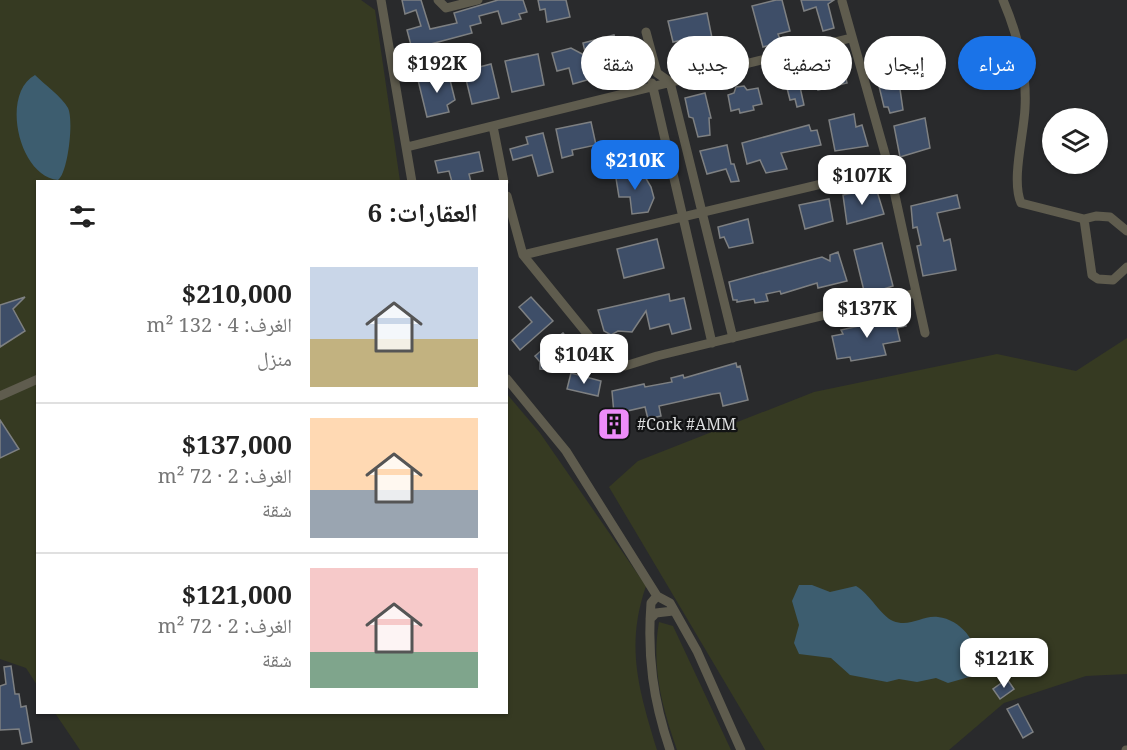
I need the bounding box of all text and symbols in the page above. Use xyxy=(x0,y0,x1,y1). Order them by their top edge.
chip: شقة xyxy=(581,36,655,90)
chip: جديد xyxy=(667,36,749,90)
chip: تصفية xyxy=(761,36,852,90)
chip: إيجار xyxy=(864,36,946,90)
chip: شراء xyxy=(958,36,1036,90)
pin: $192K xyxy=(395,43,479,94)
text: $192K xyxy=(407,49,467,76)
map controls xyxy=(1042,108,1108,174)
button: layers xyxy=(1042,108,1108,174)
pin: $210K xyxy=(593,140,677,191)
text: $210K xyxy=(605,146,665,173)
pin: $107K xyxy=(820,155,904,206)
text: $107K xyxy=(832,161,892,188)
text: العقارات: 6 xyxy=(368,194,478,230)
icon: filters xyxy=(66,200,99,233)
text: $210,000 xyxy=(182,275,292,311)
pin: $137K xyxy=(825,288,909,339)
icon: home xyxy=(358,291,430,363)
text: $137K xyxy=(837,294,897,321)
text: الغرف: 4 · 132 m² xyxy=(147,311,292,338)
pin: $104K xyxy=(542,334,626,385)
text: $104K xyxy=(554,340,614,367)
text: منزل xyxy=(257,345,292,372)
building icon: #Cork #AMM xyxy=(596,406,632,442)
place label: #Cork #AMM xyxy=(637,413,736,435)
text: $137,000 xyxy=(182,426,292,462)
icon: home xyxy=(358,442,430,514)
text: الغرف: 2 · 72 m² xyxy=(158,462,292,489)
text: شقة xyxy=(262,496,292,523)
text: $121,000 xyxy=(182,576,292,612)
icon: home xyxy=(358,592,430,664)
text: الغرف: 2 · 72 m² xyxy=(158,612,292,639)
pin: $121K xyxy=(962,638,1046,689)
text: $121K xyxy=(974,644,1034,671)
text: شقة xyxy=(262,646,292,673)

